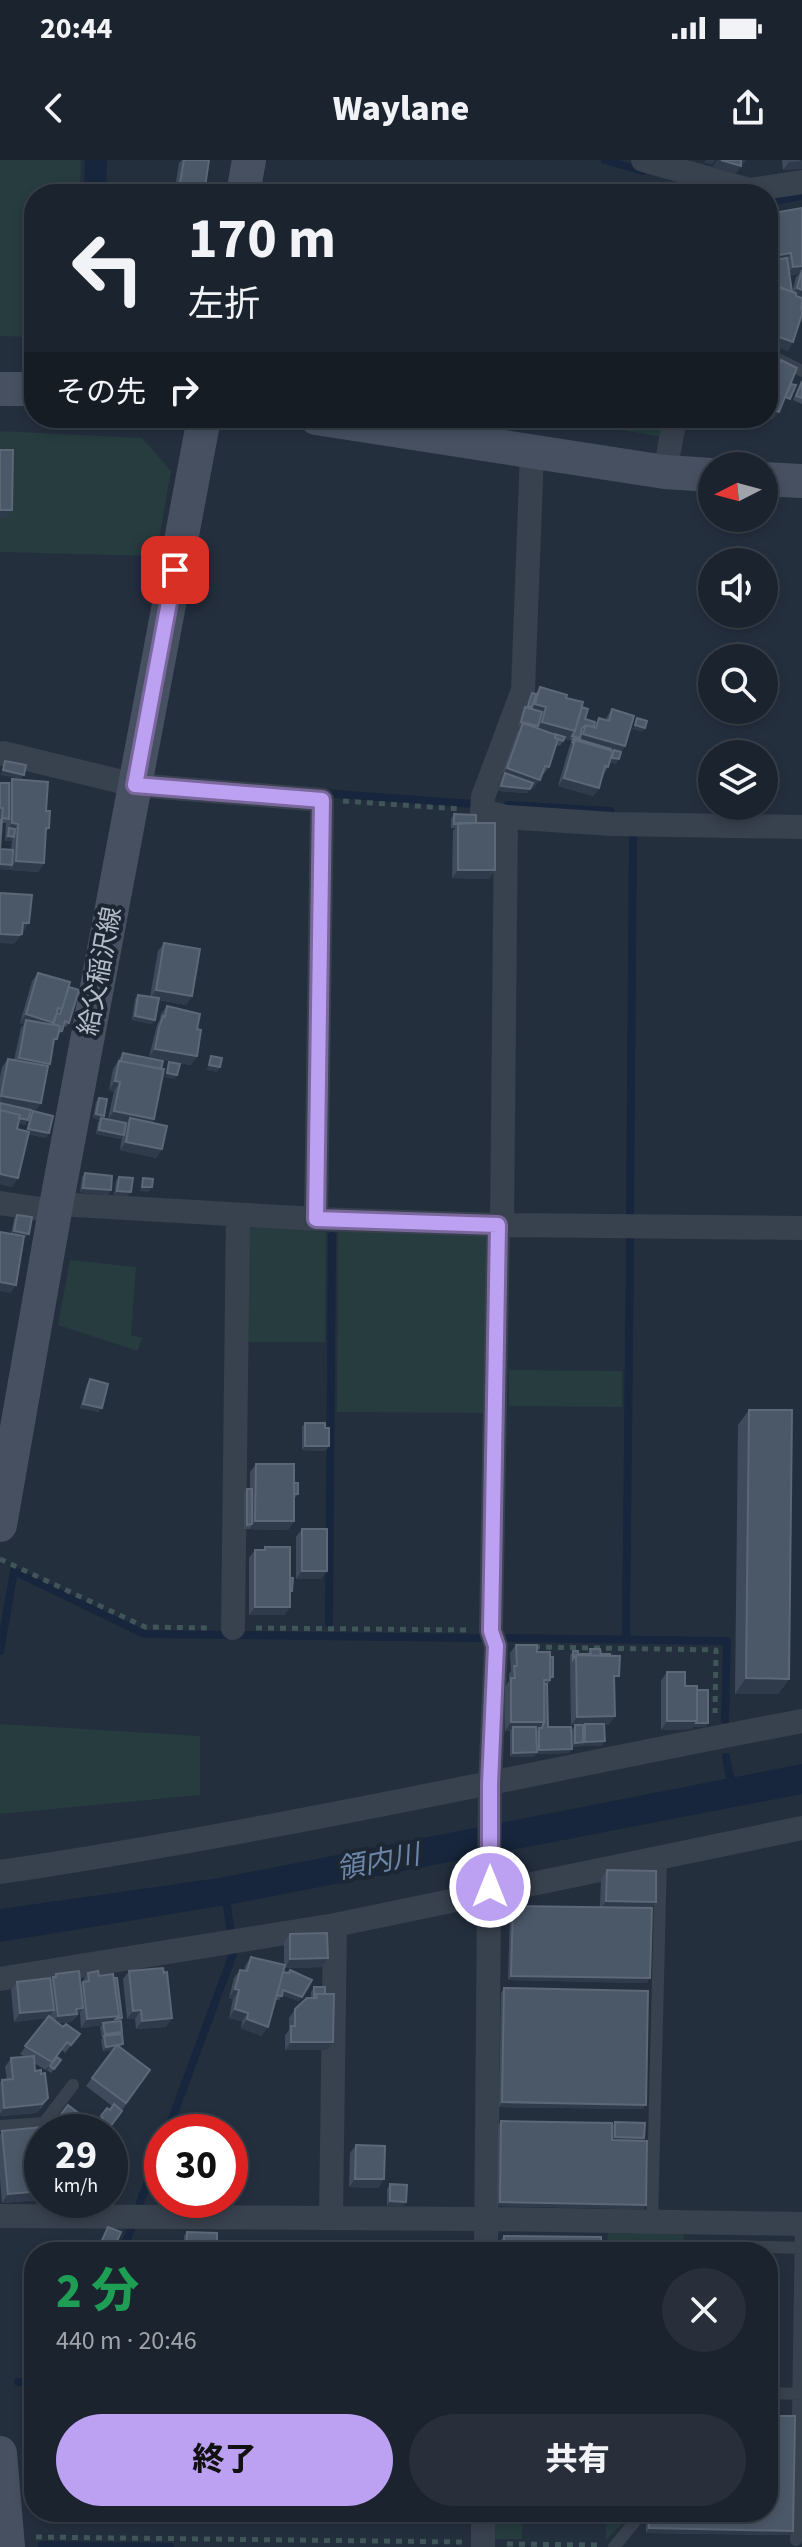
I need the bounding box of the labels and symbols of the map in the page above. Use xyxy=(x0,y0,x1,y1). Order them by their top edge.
north arrow xyxy=(698,452,778,532)
pin xyxy=(141,536,209,604)
street label: 給父稲沢線 xyxy=(69,904,131,1038)
water label: 領内川 xyxy=(333,1834,426,1890)
position arrow xyxy=(448,1845,532,1929)
speed limit sign: 30 xyxy=(144,2114,248,2218)

